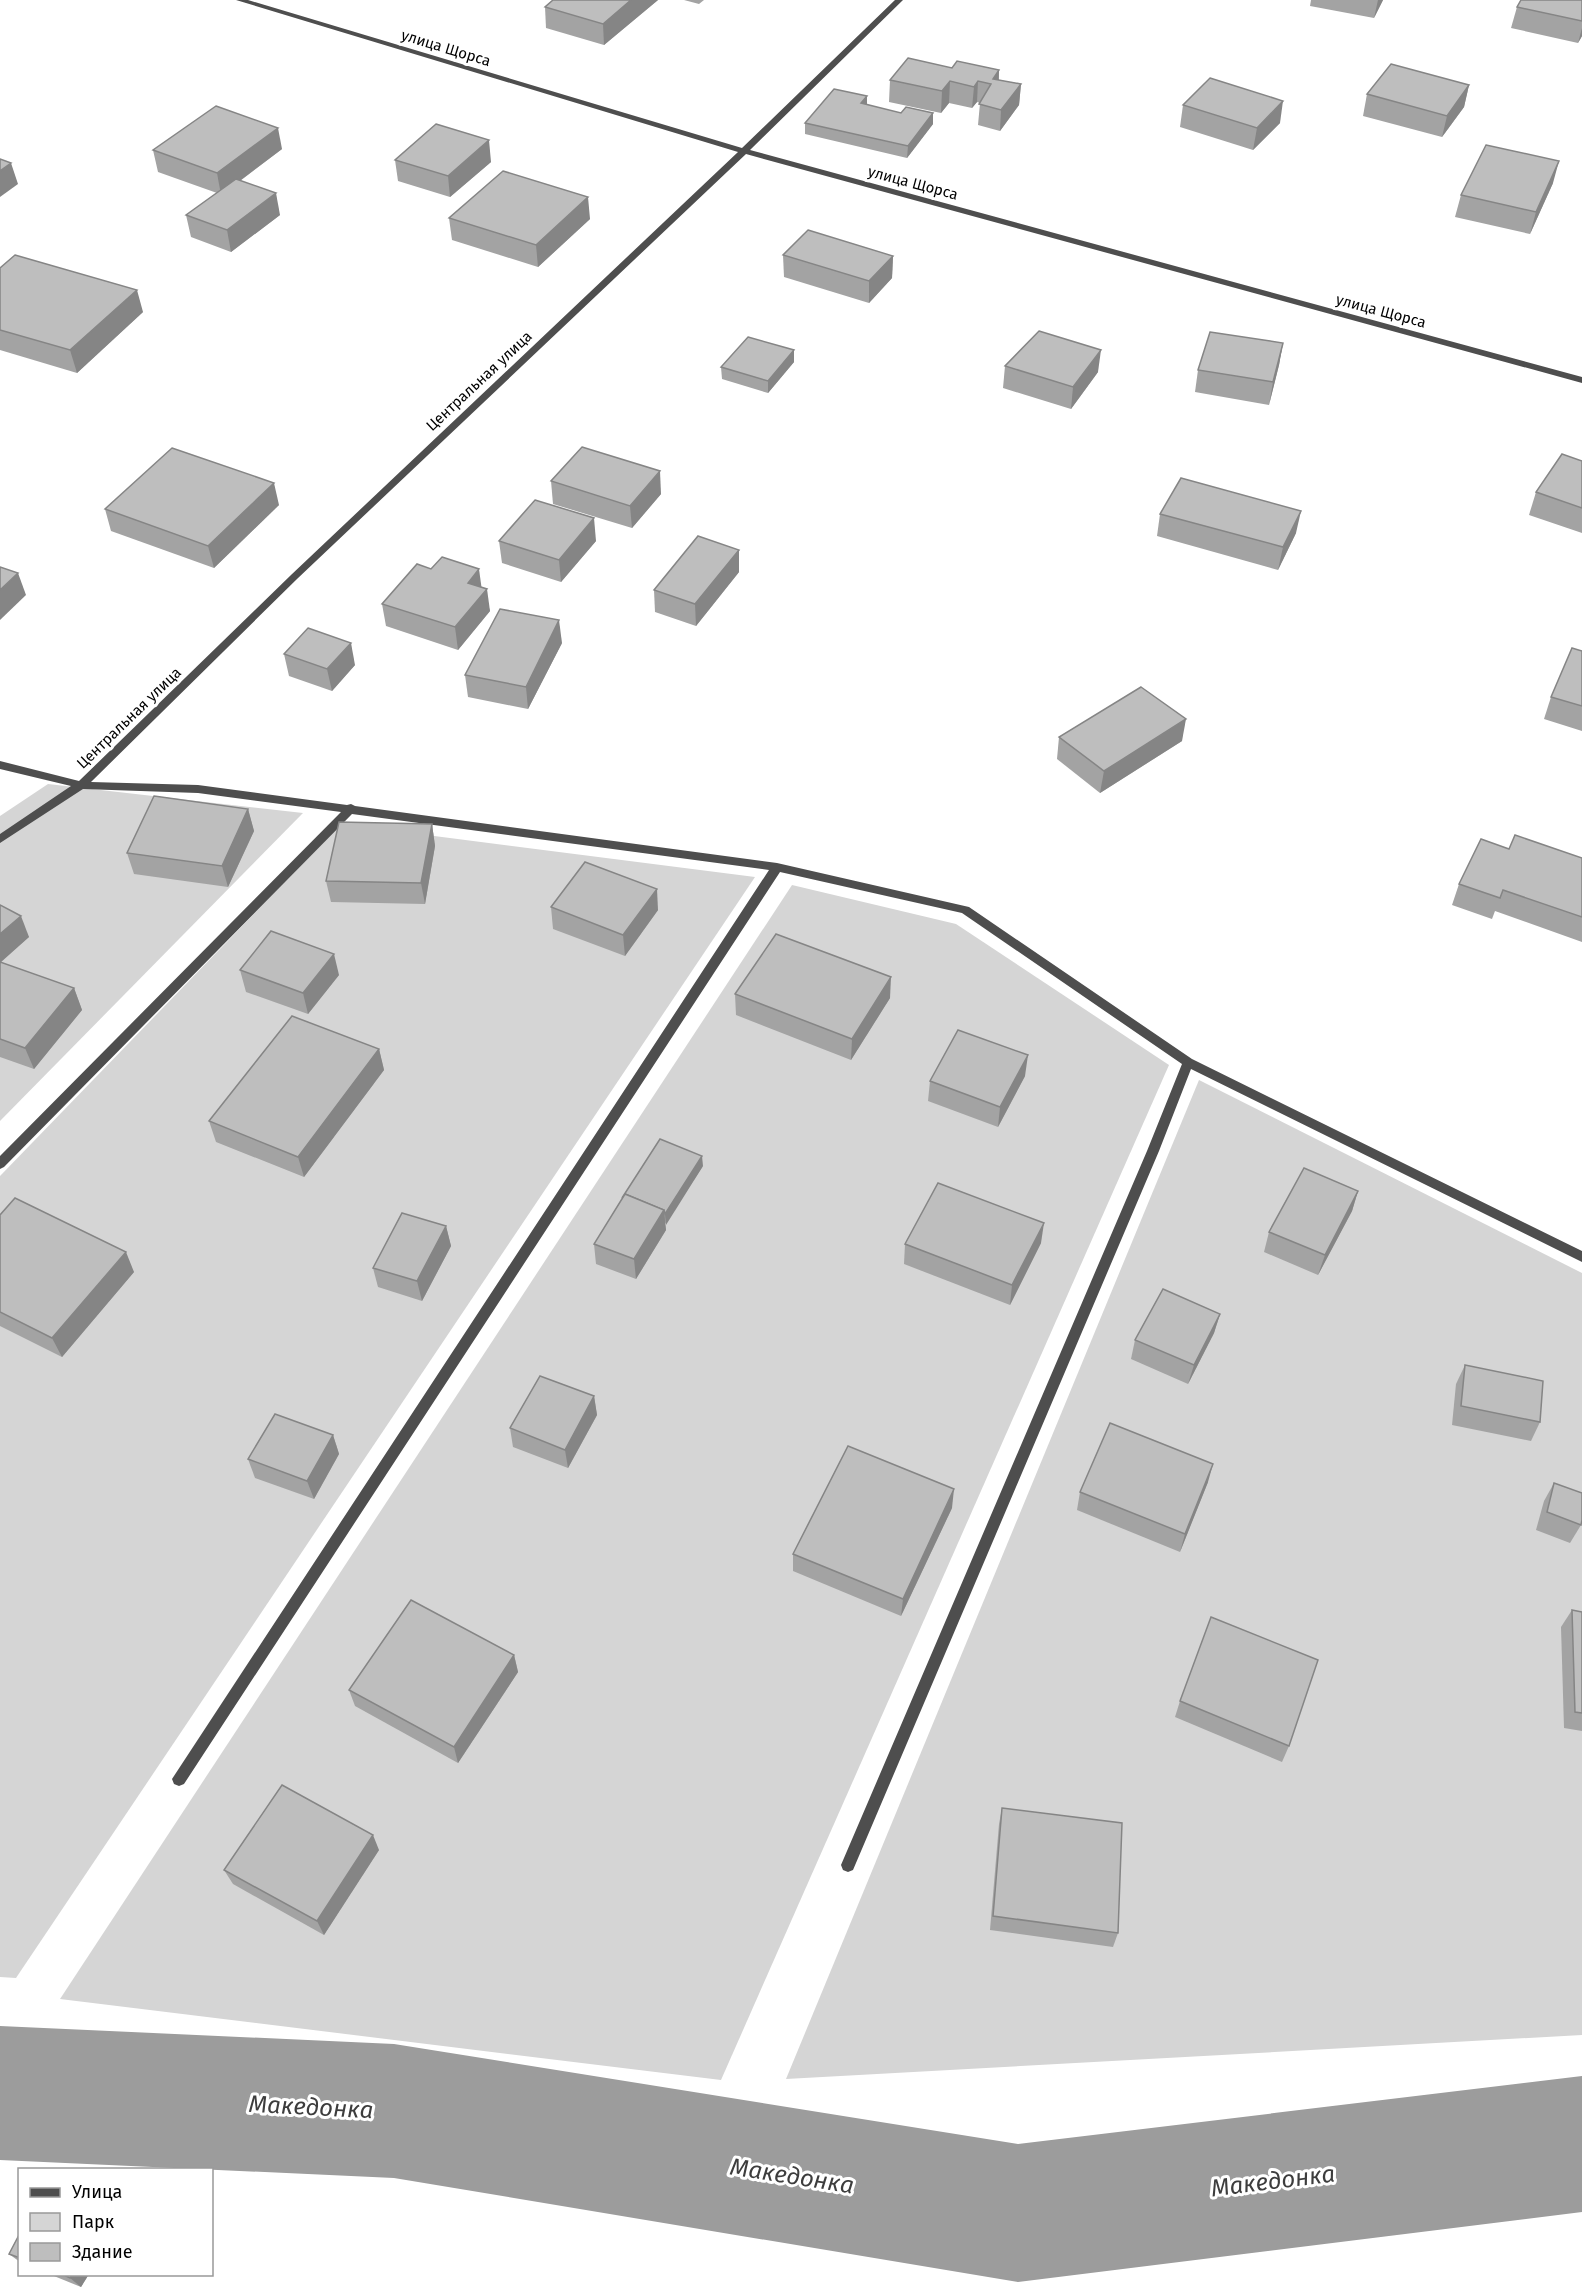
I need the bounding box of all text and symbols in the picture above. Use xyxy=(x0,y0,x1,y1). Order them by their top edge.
street label: улица Щорса xyxy=(399,26,493,70)
street label: улица Щорса xyxy=(866,162,960,204)
street label: улица Щорса xyxy=(1334,290,1428,332)
street label: Центральная улица xyxy=(422,327,536,435)
street label: Центральная улица xyxy=(73,664,185,772)
water label: Македонка xyxy=(248,2090,374,2124)
water label: Македонка xyxy=(728,2152,856,2200)
water label: Македонка xyxy=(1209,2159,1337,2203)
legend xyxy=(18,2168,213,2276)
text: Улица xyxy=(72,2181,122,2203)
text: Парк xyxy=(72,2211,115,2233)
text: Здание xyxy=(72,2241,133,2263)

